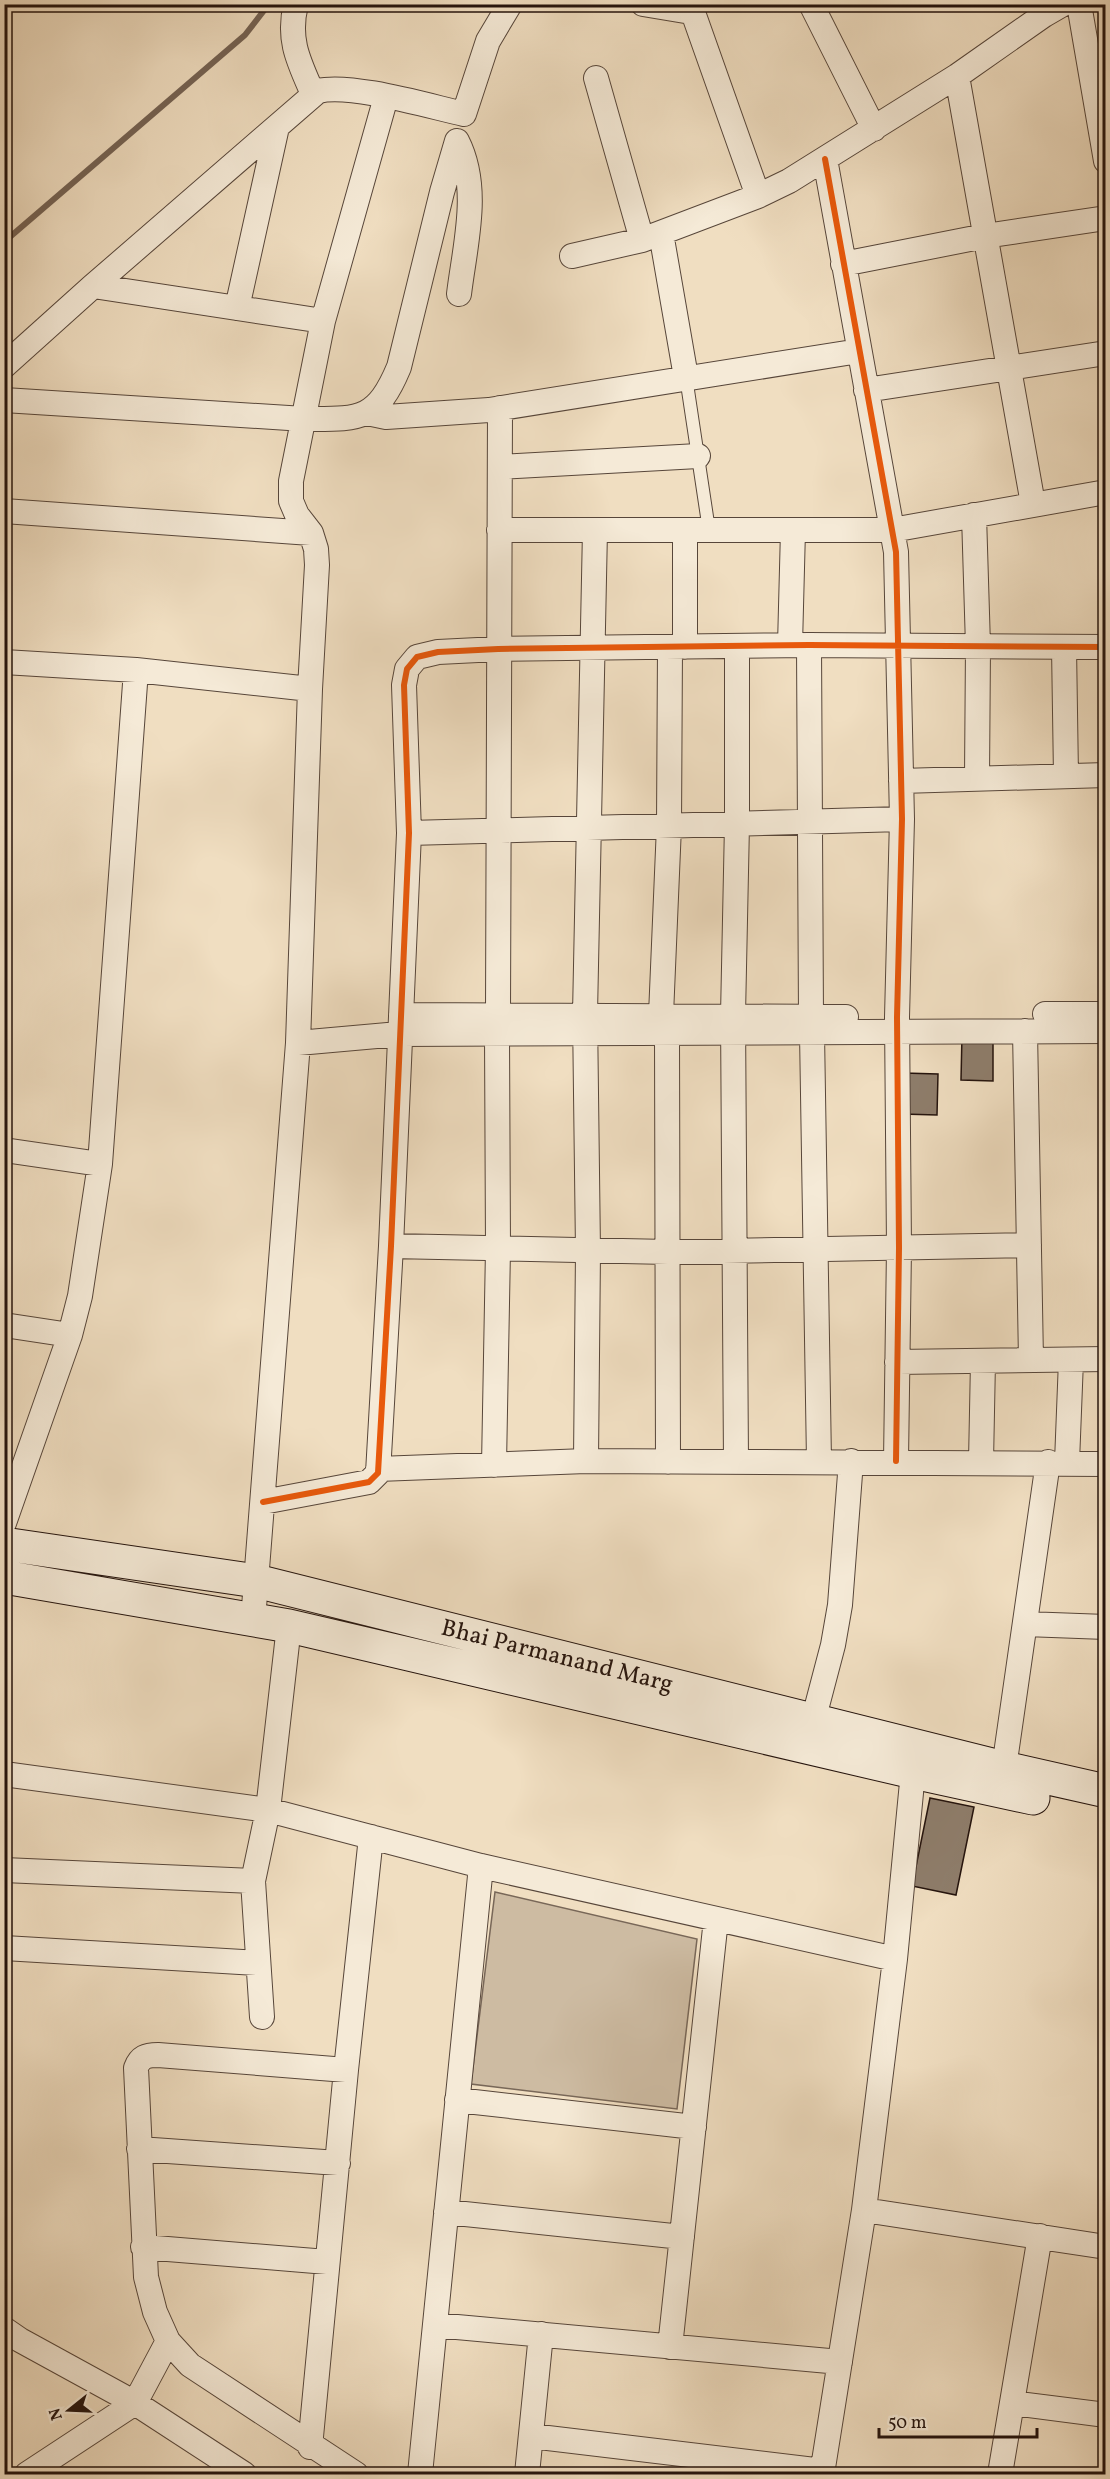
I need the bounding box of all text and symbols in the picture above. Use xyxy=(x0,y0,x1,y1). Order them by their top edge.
street label: Bhai Parmanand Marg xyxy=(437,1612,677,1702)
north arrow xyxy=(39,2380,99,2440)
scale bar xyxy=(879,2401,1036,2439)
text: N xyxy=(44,2405,69,2423)
text: 50 m xyxy=(888,2411,927,2436)

